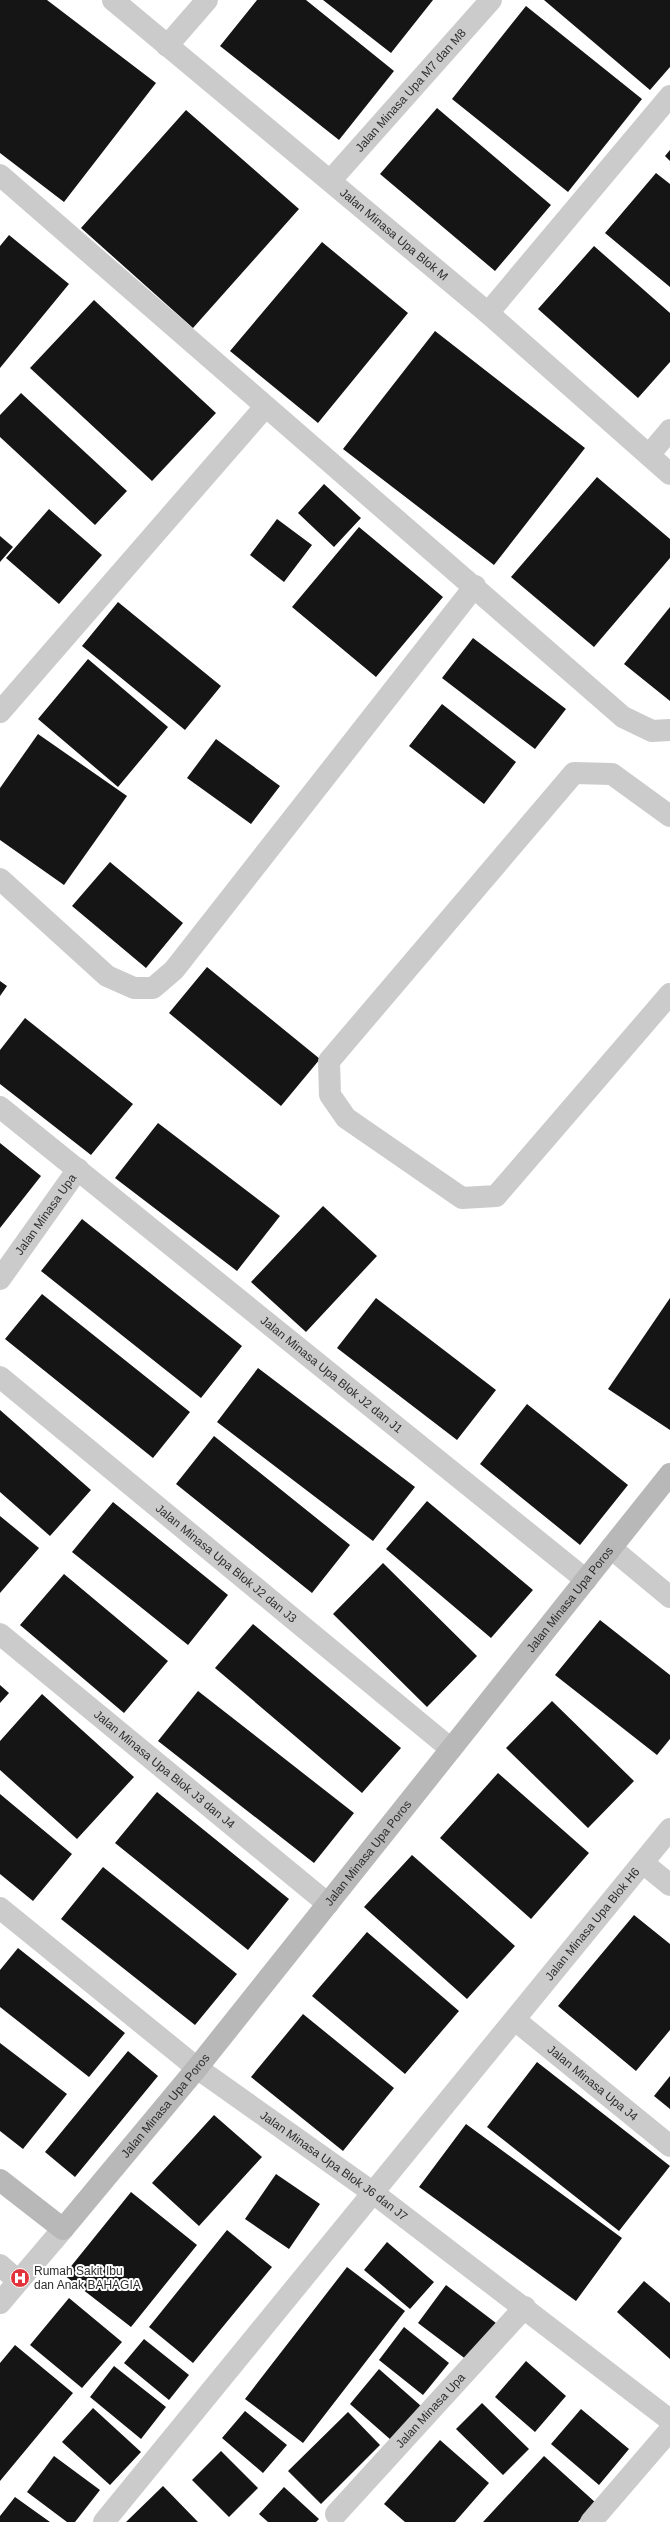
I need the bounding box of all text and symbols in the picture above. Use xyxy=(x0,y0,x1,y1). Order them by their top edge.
street label: Jalan Minasa Upa M7 dan M8 xyxy=(352,26,469,155)
street label: Jalan Minasa Upa Blok M xyxy=(337,185,451,284)
street label: Jalan Minasa Upa xyxy=(12,1171,79,1258)
street label: Jalan Minasa Upa Blok J2 dan J1 xyxy=(258,1313,406,1436)
street label: Jalan Minasa Upa Blok J2 dan J3 xyxy=(153,1501,300,1626)
street label: Jalan Minasa Upa Poros xyxy=(524,1544,616,1655)
street label: Jalan Minasa Upa Blok J3 dan J4 xyxy=(91,1707,238,1832)
street label: Jalan Minasa Upa Poros xyxy=(322,1798,414,1909)
street label: Jalan Minasa Upa Blok H6 xyxy=(542,1865,643,1983)
street label: Jalan Minasa Upa J4 xyxy=(545,2042,641,2124)
street label: Jalan Minasa Upa Poros xyxy=(118,2051,213,2161)
street label: Jalan Minasa Upa Blok J6 dan J7 xyxy=(257,2108,411,2224)
place label: Rumah Sakit Ibu dan Anak BAHAGIA xyxy=(34,2264,141,2292)
hospital icon: Rumah Sakit Ibu dan Anak BAHAGIA xyxy=(9,2267,31,2289)
street label: Jalan Minasa Upa xyxy=(393,2370,468,2451)

